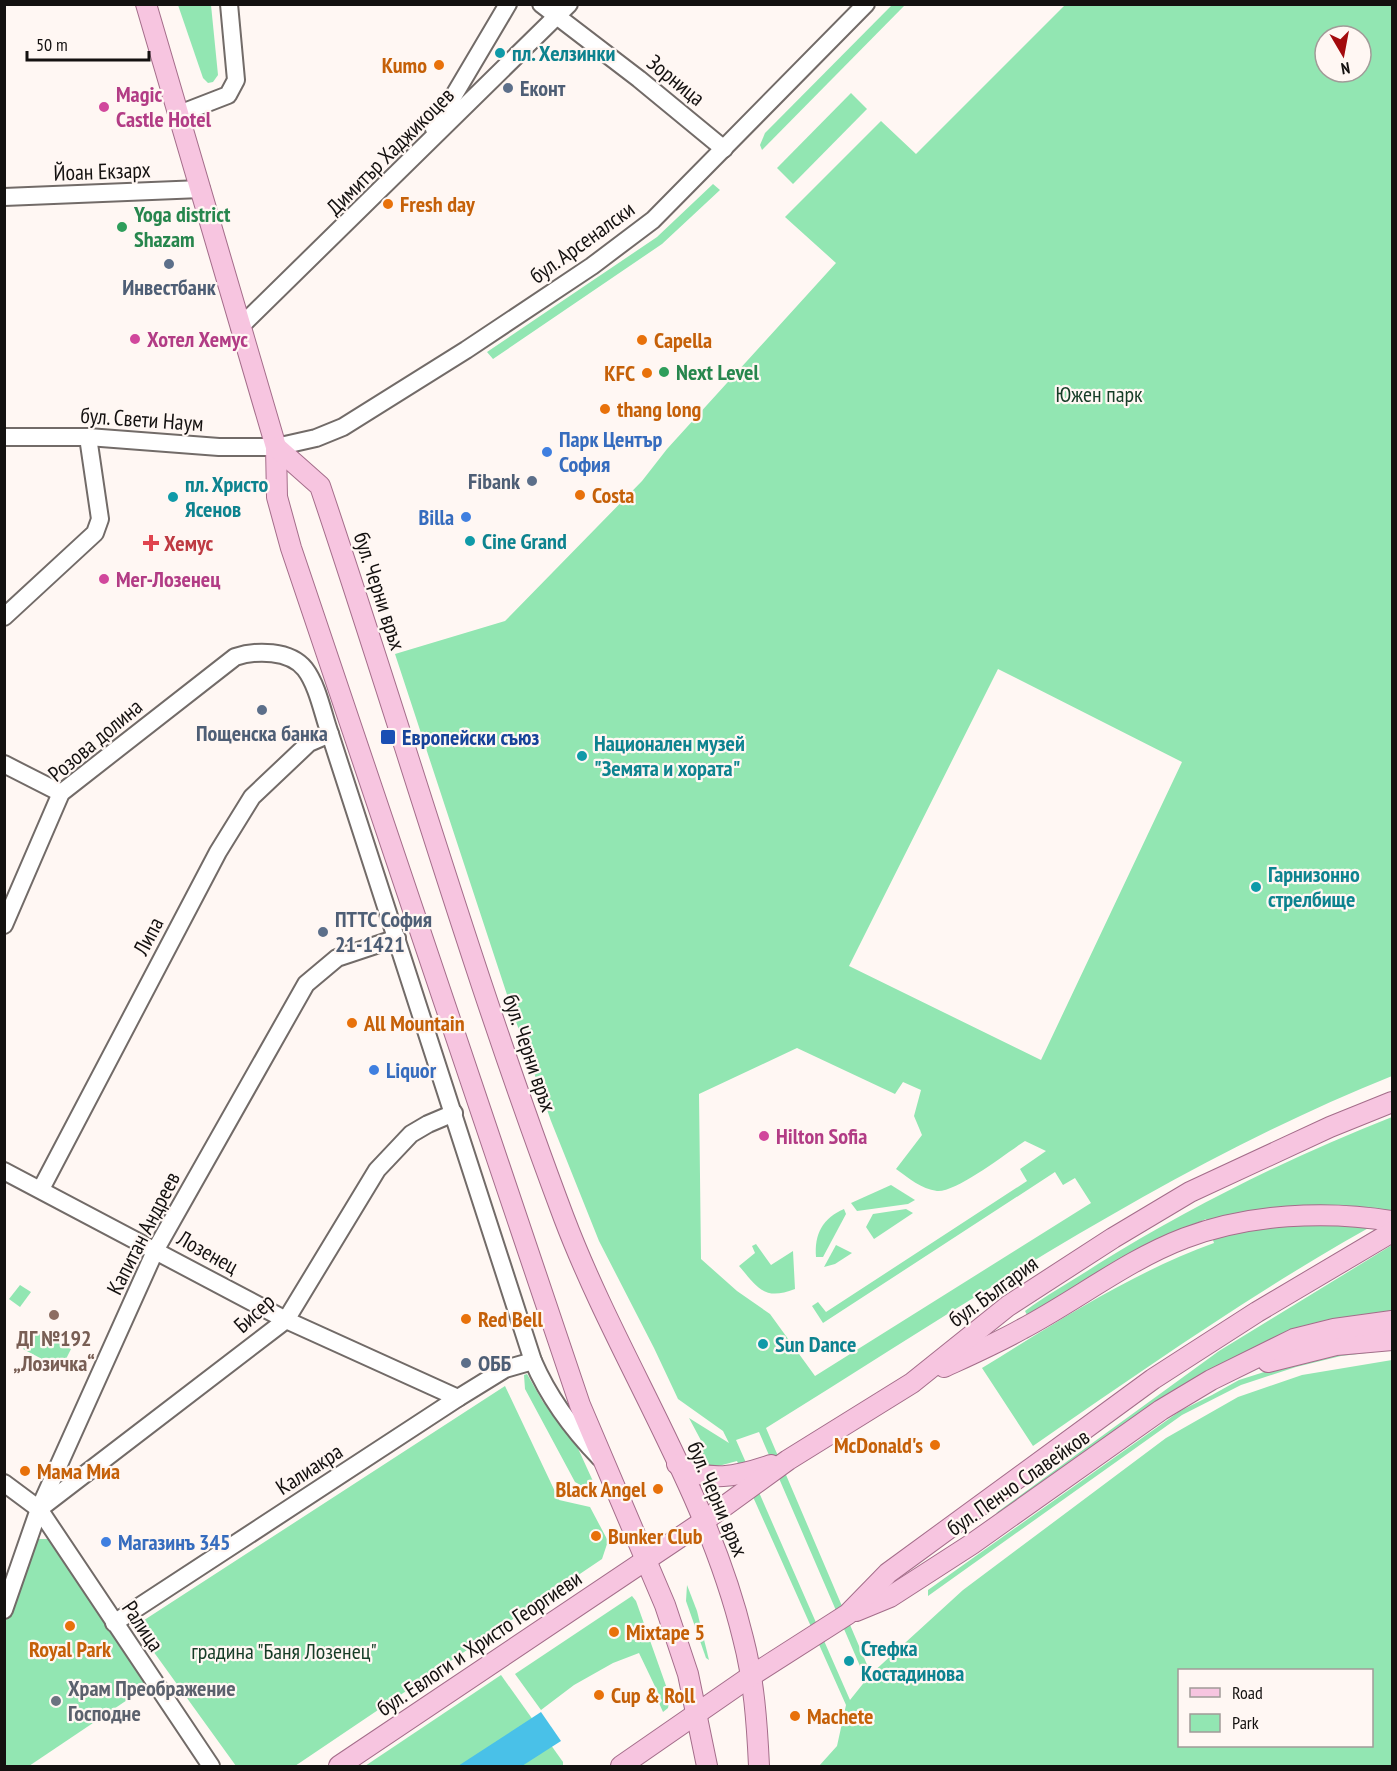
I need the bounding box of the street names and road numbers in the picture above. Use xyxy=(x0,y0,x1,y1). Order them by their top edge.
street label: Зорница xyxy=(641,48,711,112)
street label: Димитър Хаджикоцев xyxy=(320,81,460,221)
street label: Йоан Екзарх xyxy=(53,155,151,187)
street label: бул. Арсеналски xyxy=(524,195,640,289)
street label: бул. Свети Наум xyxy=(80,401,204,437)
street label: бул. Черни връх xyxy=(348,529,412,653)
street label: Розова долина xyxy=(42,692,148,788)
street label: Липа xyxy=(126,912,170,961)
street label: бул. Черни връх xyxy=(497,991,563,1115)
street label: Капитан Андреев xyxy=(100,1167,186,1299)
street label: Лозенец xyxy=(172,1223,244,1280)
street label: бул. България xyxy=(943,1249,1043,1333)
street label: Бисер xyxy=(228,1287,280,1339)
street label: бул. Пенчо Славейков xyxy=(941,1422,1095,1542)
street label: Калиакра xyxy=(270,1437,348,1501)
street label: бул. Черни връх xyxy=(681,1437,755,1561)
street label: бул. Евлоги и Христо Георгиеви xyxy=(371,1564,587,1722)
street label: Ралица xyxy=(116,1595,170,1657)

